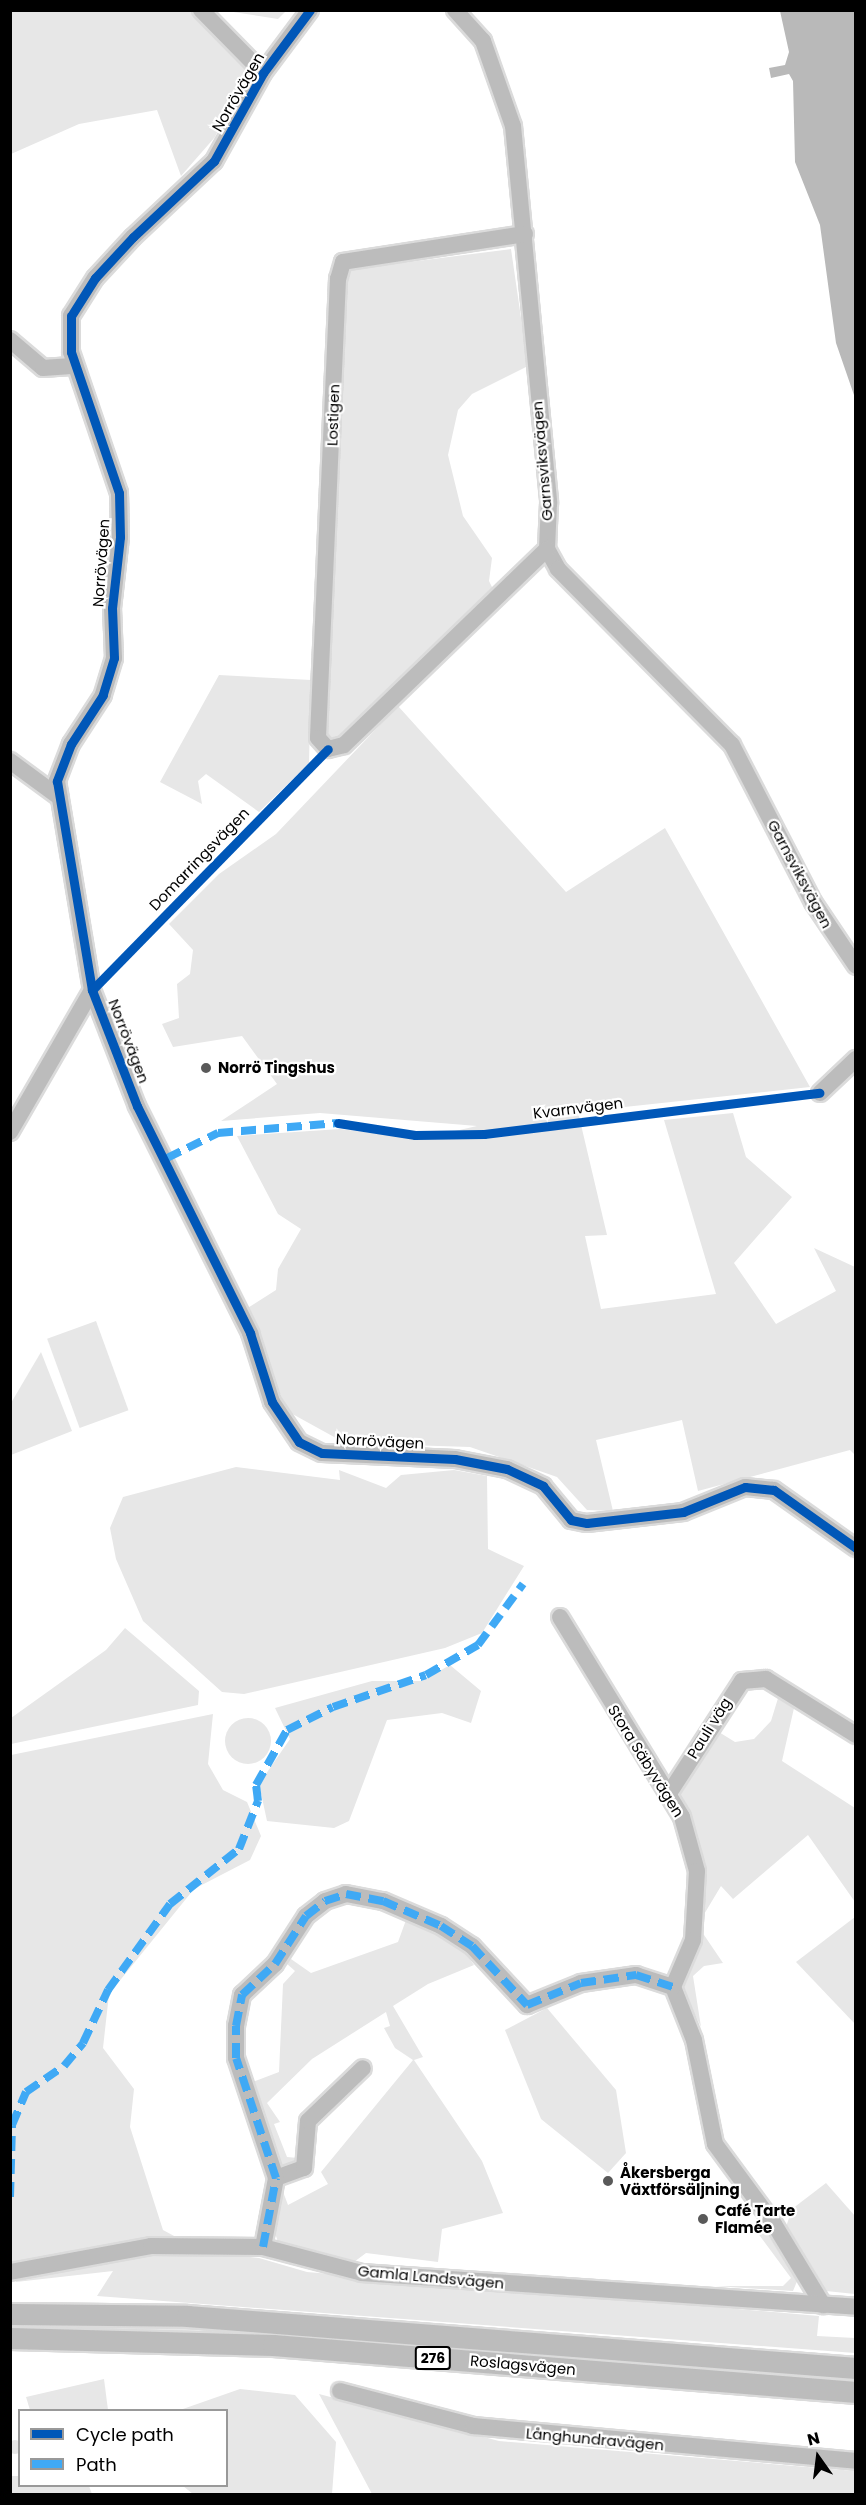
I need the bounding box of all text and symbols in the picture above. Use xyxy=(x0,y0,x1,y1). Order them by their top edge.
street label: Norrövägen xyxy=(208,49,268,135)
street label: Lostigen xyxy=(323,384,343,446)
street label: Garnsviksvägen xyxy=(528,400,556,522)
street label: Norrövägen xyxy=(89,518,113,608)
street label: Domarringsvägen xyxy=(145,804,253,914)
street label: Garnsviksvägen xyxy=(764,817,836,931)
street label: Norrövägen xyxy=(105,996,153,1086)
place label: Norrö Tingshus xyxy=(218,1059,335,1077)
marker: Norrö Tingshus xyxy=(199,1061,213,1075)
street label: Kvarnvägen xyxy=(532,1094,624,1122)
street label: Norrövägen xyxy=(335,1430,425,1452)
street label: Pauli väg xyxy=(683,1694,735,1762)
street label: Stora Säbyvägen xyxy=(604,1702,688,1820)
place label: Åkersberga Växtförsäljning xyxy=(620,2163,740,2198)
marker: Åkersberga Växtförsäljning xyxy=(601,2174,615,2188)
place label: Café Tarte Flamée xyxy=(715,2201,795,2236)
marker: Café Tarte Flamée xyxy=(696,2212,710,2226)
street label: Gamla Landsvägen xyxy=(357,2262,505,2292)
road number: 276 xyxy=(414,2347,452,2369)
street label: Roslagsvägen xyxy=(469,2351,577,2379)
legend xyxy=(18,2409,228,2487)
text: Cycle path xyxy=(76,2422,174,2447)
street label: Långhundravägen xyxy=(525,2424,665,2454)
text: N xyxy=(805,2426,822,2452)
north arrow xyxy=(788,2427,848,2487)
text: Path xyxy=(76,2452,117,2477)

